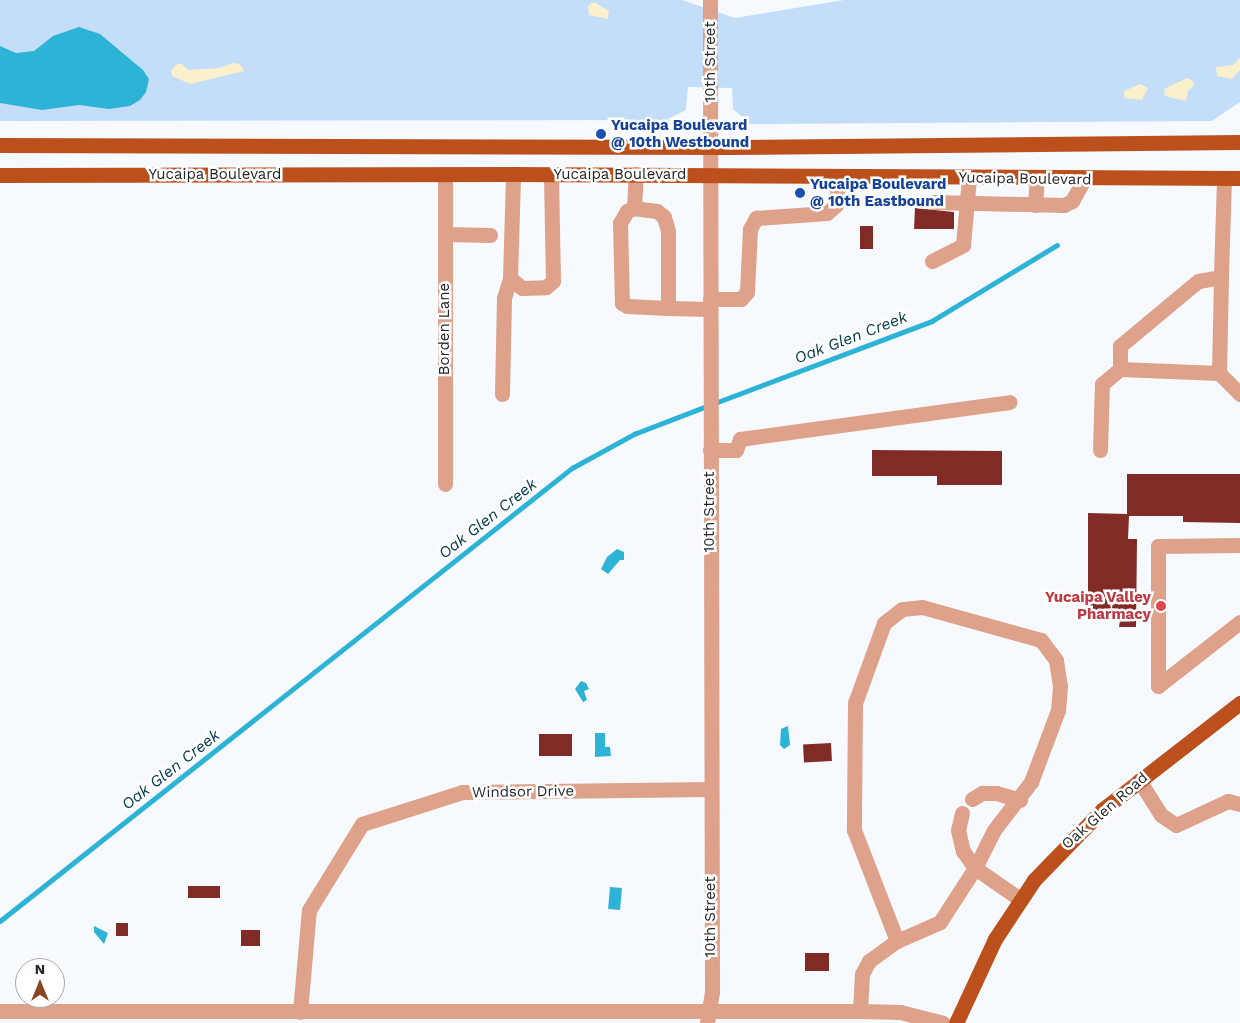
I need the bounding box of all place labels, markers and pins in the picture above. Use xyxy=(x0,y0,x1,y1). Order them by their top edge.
place label: Yucaipa Boulevard @ 10th Westbound xyxy=(611,116,750,151)
marker: Yucaipa Boulevard @ 10th Westbound xyxy=(595,128,607,140)
place label: Yucaipa Boulevard @ 10th Eastbound xyxy=(810,175,947,210)
marker: Yucaipa Boulevard @ 10th Eastbound xyxy=(794,187,806,199)
place label: Yucaipa Valley Pharmacy xyxy=(1044,588,1151,623)
marker: Yucaipa Valley Pharmacy xyxy=(1155,600,1167,612)

